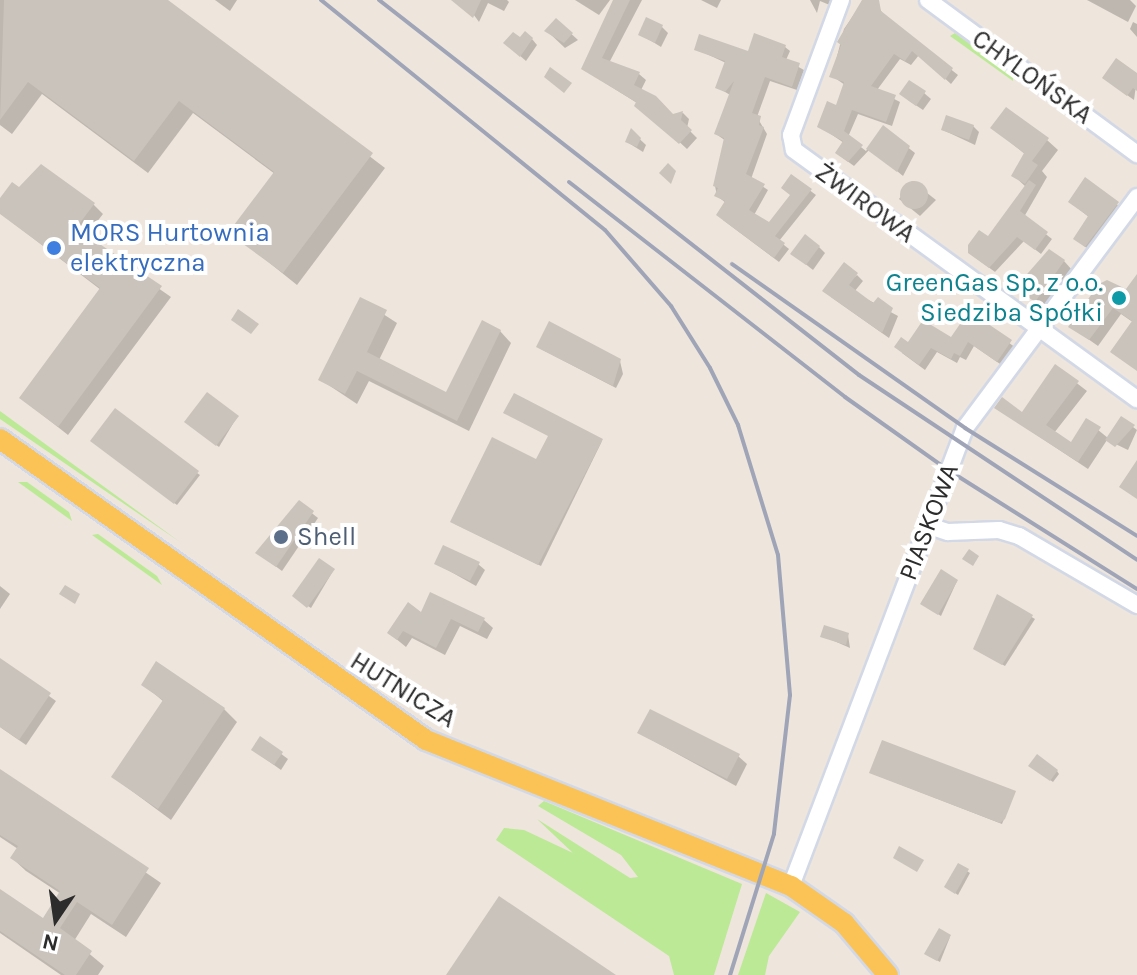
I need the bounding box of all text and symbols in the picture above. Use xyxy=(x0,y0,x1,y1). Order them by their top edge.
street label: CHYLOŃSKA xyxy=(966,23,1098,131)
street label: ŻWIROWA xyxy=(809,156,921,250)
place label: MORS Hurtownia elektryczna xyxy=(70,217,270,278)
marker: MORS Hurtownia elektryczna xyxy=(45,239,63,257)
place label: GreenGas Sp. z o.o. Siedziba Spółki xyxy=(886,267,1103,328)
marker: GreenGas Sp. z o.o. Siedziba Spółki xyxy=(1110,289,1128,307)
street label: PIASKOWA xyxy=(893,459,965,585)
place label: Shell xyxy=(297,521,356,553)
marker: Shell xyxy=(272,528,290,546)
street label: HUTNICZA xyxy=(344,645,462,735)
north arrow xyxy=(16,879,96,959)
text: N xyxy=(40,928,61,957)

